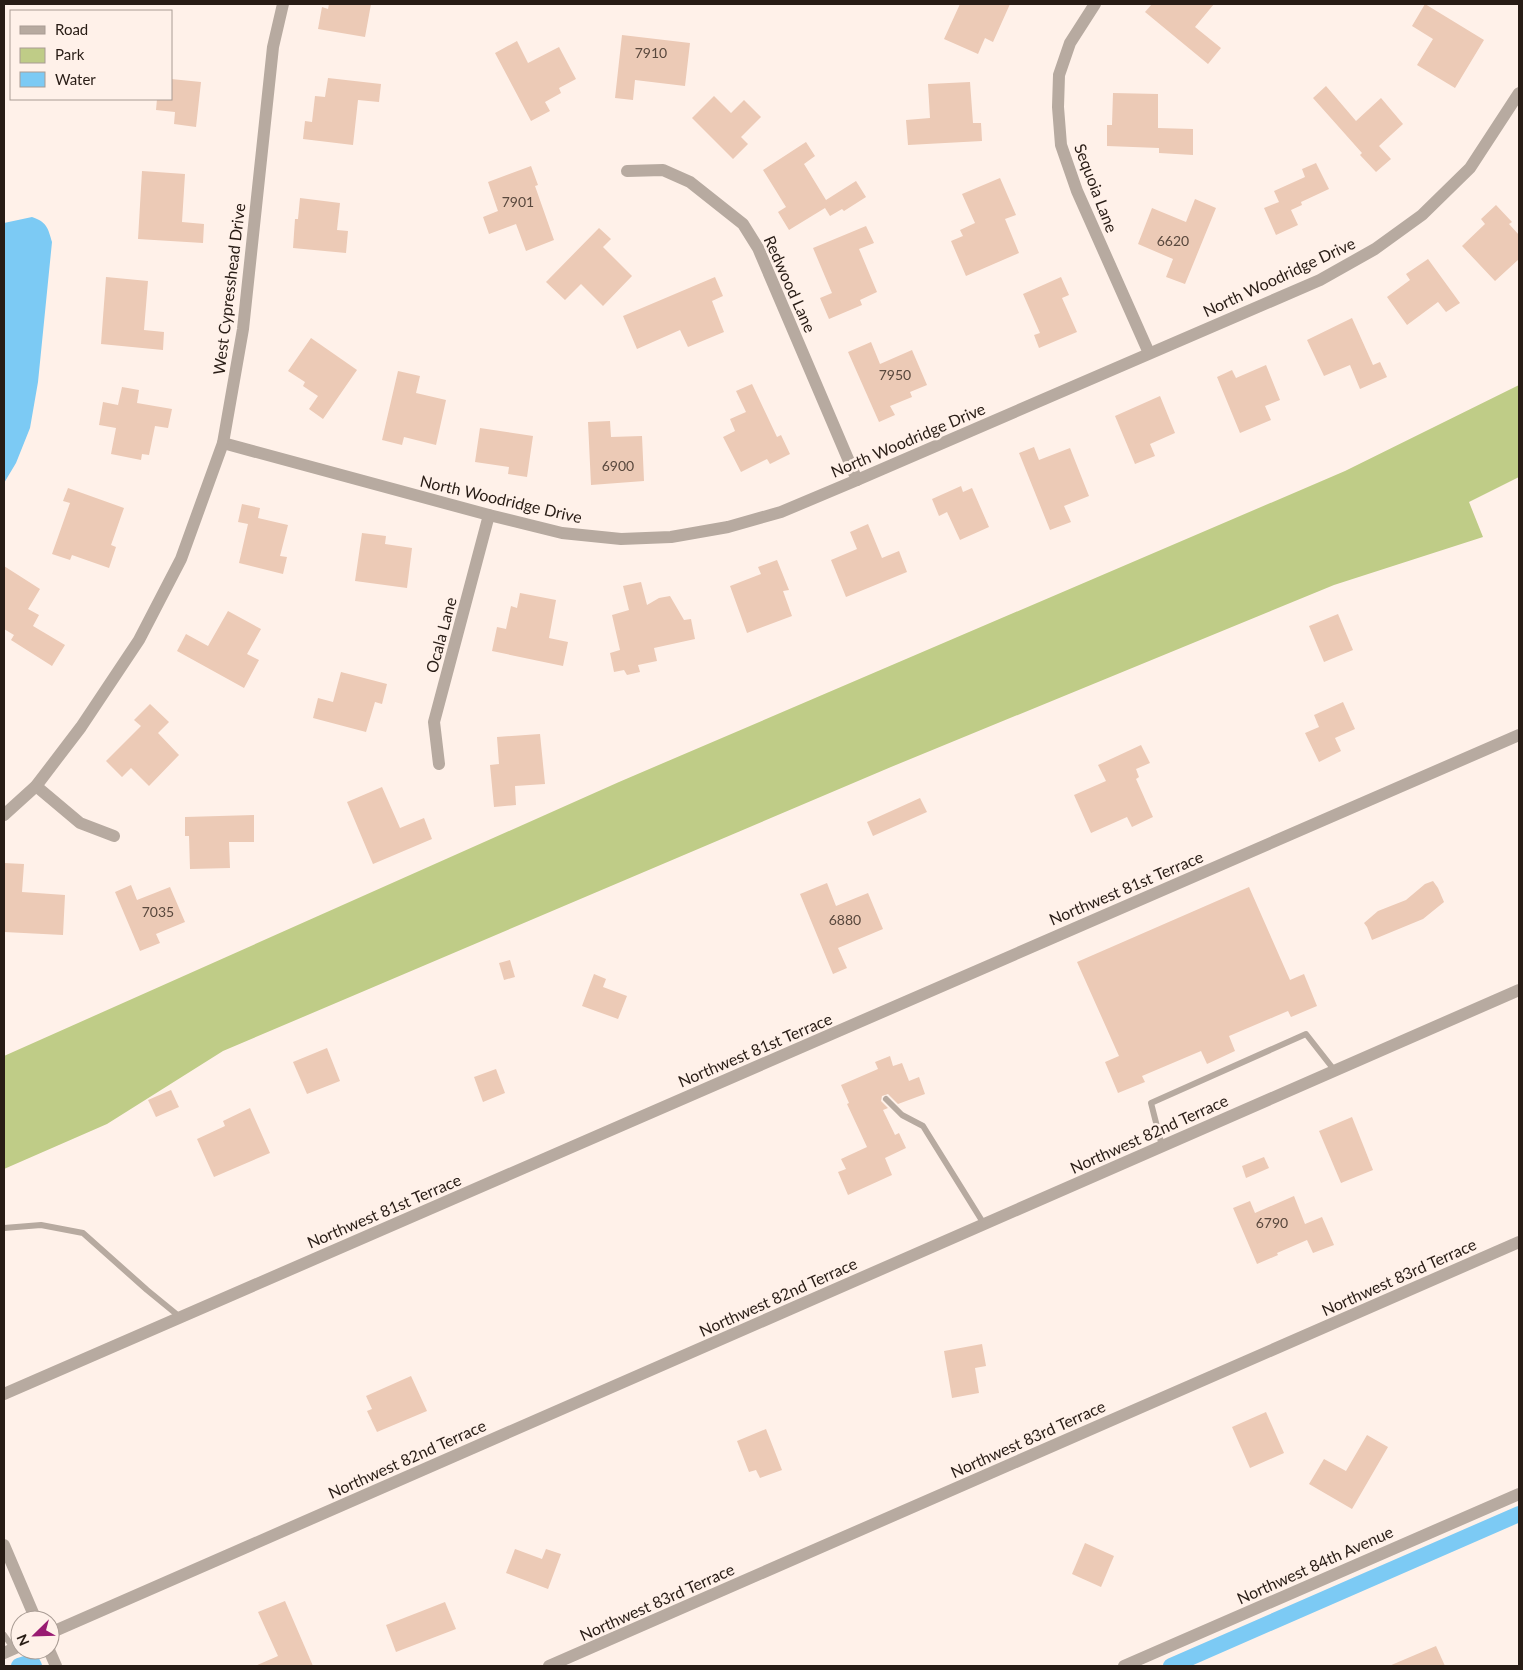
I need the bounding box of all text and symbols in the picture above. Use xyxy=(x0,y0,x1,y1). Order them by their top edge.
legend xyxy=(10,10,172,100)
text: Road xyxy=(55,20,88,38)
house number: 7910 xyxy=(635,44,667,61)
text: Park xyxy=(55,45,85,63)
text: Water xyxy=(55,70,96,88)
street label: Sequoia Lane xyxy=(1071,141,1122,235)
house number: 7901 xyxy=(502,193,534,210)
street label: West Cypresshead Drive xyxy=(209,202,248,376)
street label: Redwood Lane xyxy=(761,232,820,335)
house number: 6620 xyxy=(1157,232,1189,249)
street label: North Woodridge Drive xyxy=(1200,233,1358,320)
house number: 7950 xyxy=(879,366,911,383)
street label: North Woodridge Drive xyxy=(828,398,988,481)
house number: 6900 xyxy=(602,457,634,474)
street label: North Woodridge Drive xyxy=(418,471,584,526)
street label: Ocala Lane xyxy=(421,595,460,675)
street label: Northwest 81st Terrace xyxy=(1046,846,1206,929)
house number: 7035 xyxy=(142,903,174,920)
house number: 6880 xyxy=(829,911,861,928)
street label: Northwest 81st Terrace xyxy=(675,1008,835,1091)
street label: Northwest 82nd Terrace xyxy=(1067,1090,1231,1177)
street label: Northwest 81st Terrace xyxy=(304,1169,464,1252)
house number: 6790 xyxy=(1256,1214,1288,1231)
street label: Northwest 83rd Terrace xyxy=(1319,1234,1479,1319)
street label: Northwest 82nd Terrace xyxy=(696,1253,860,1340)
street label: Northwest 83rd Terrace xyxy=(948,1396,1108,1481)
street label: Northwest 82nd Terrace xyxy=(325,1415,489,1502)
street label: Northwest 84th Avenue xyxy=(1234,1522,1396,1608)
street label: Northwest 83rd Terrace xyxy=(577,1559,737,1644)
north arrow xyxy=(10,1610,60,1660)
text: N xyxy=(13,1632,33,1649)

